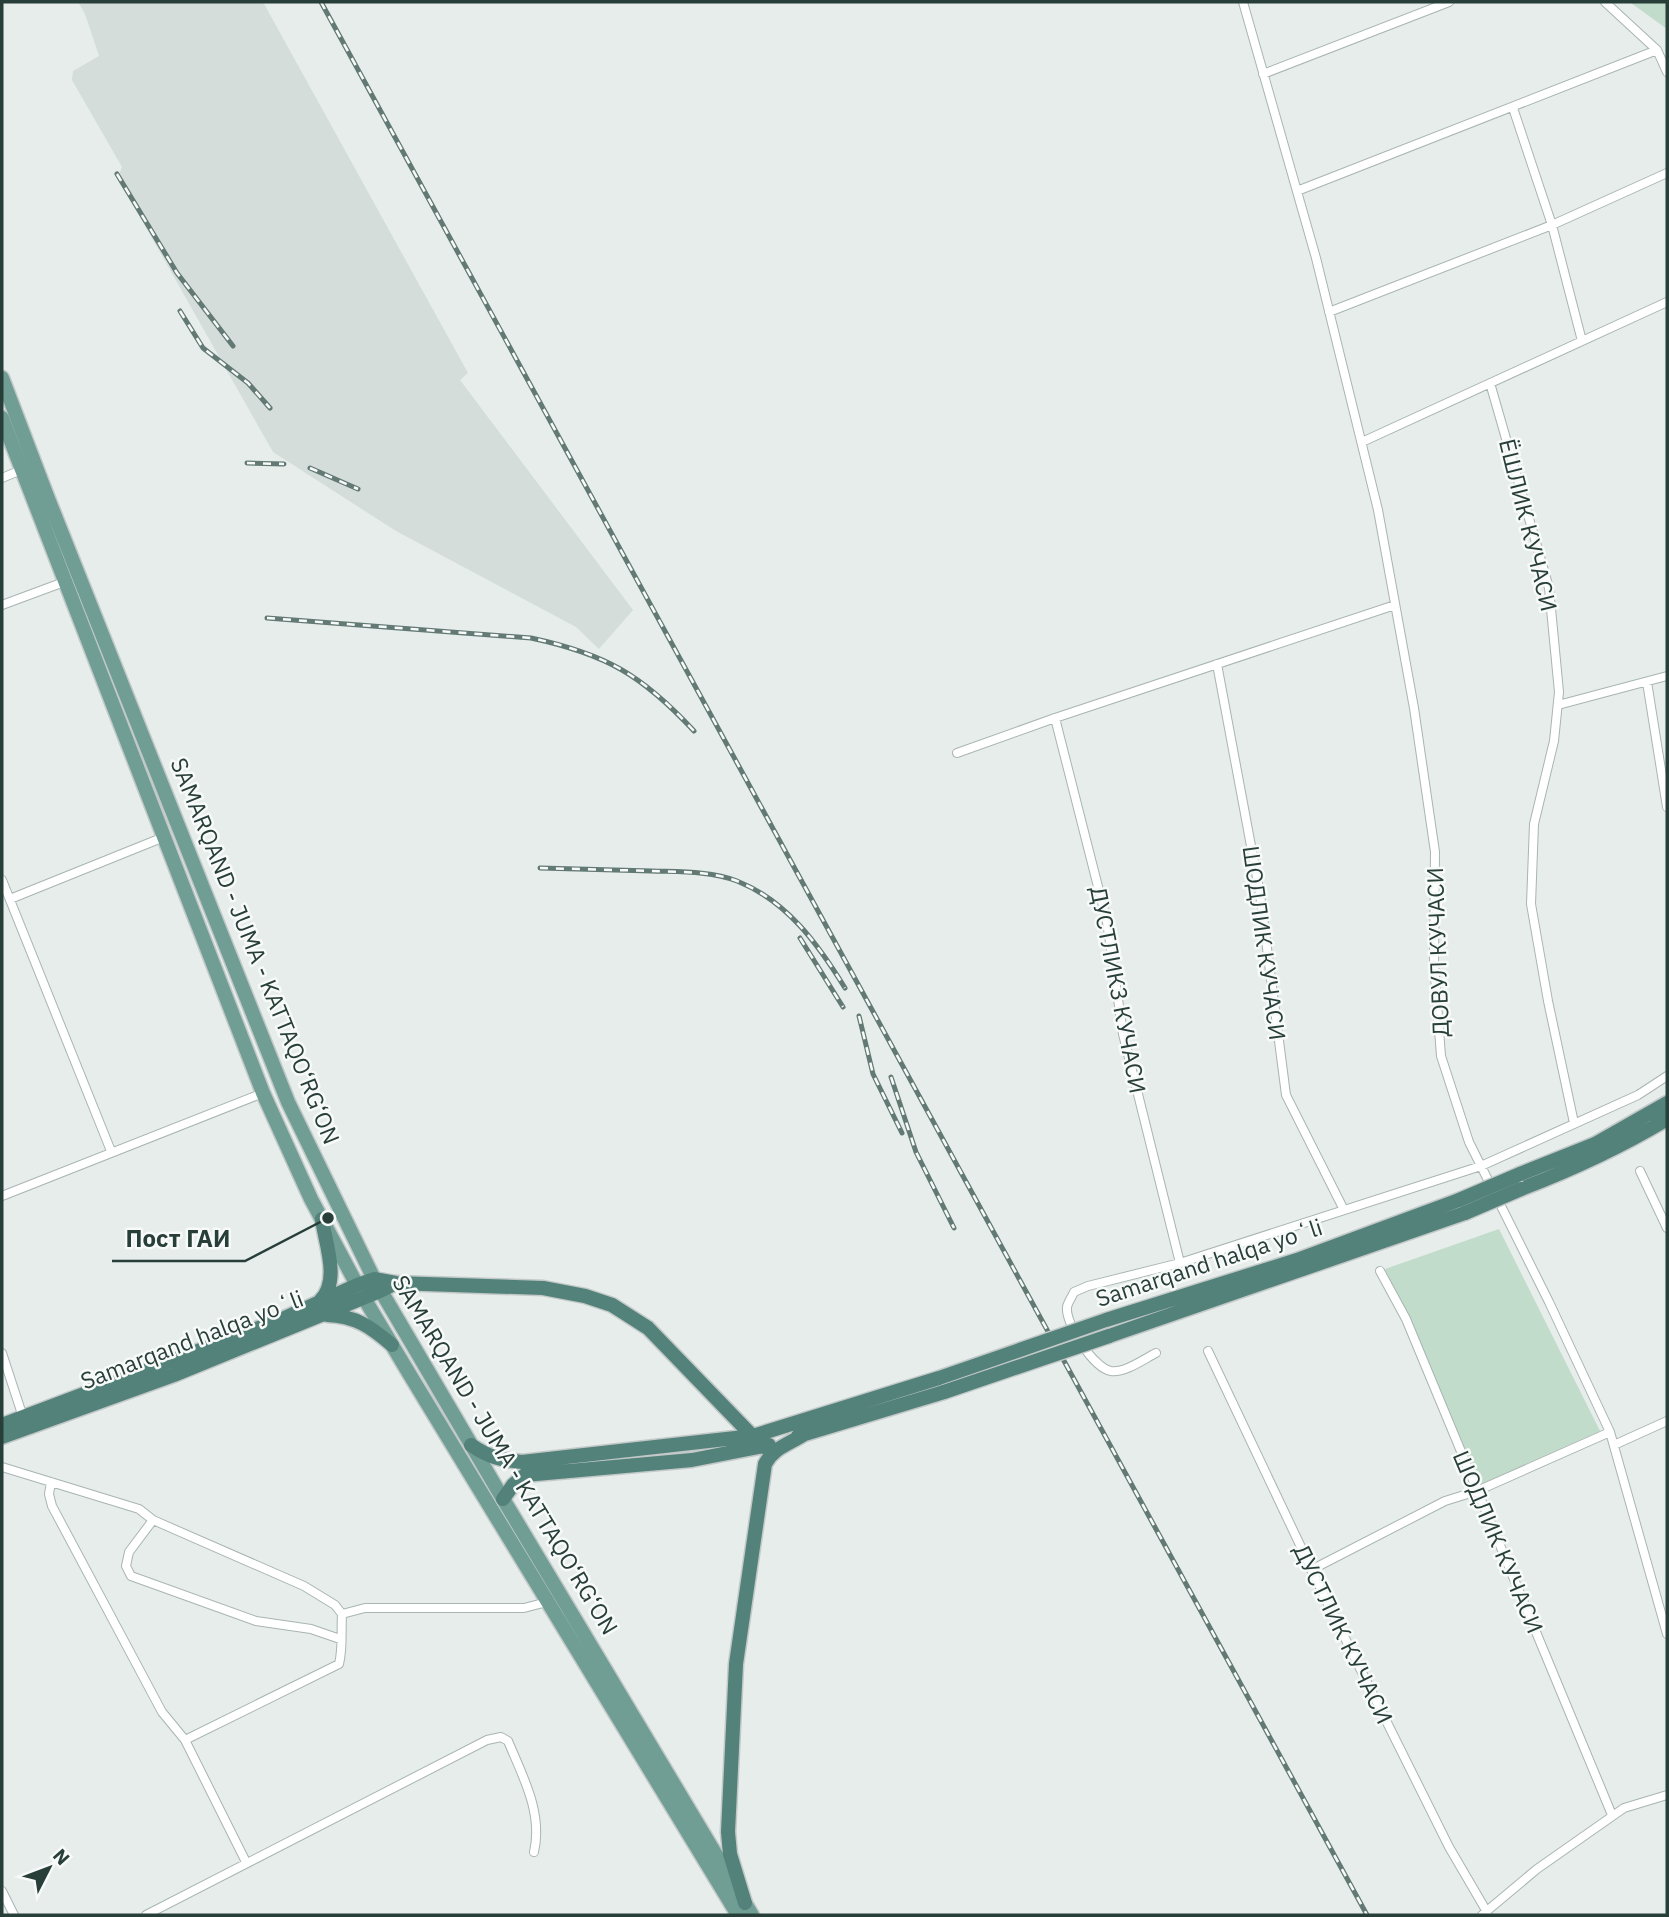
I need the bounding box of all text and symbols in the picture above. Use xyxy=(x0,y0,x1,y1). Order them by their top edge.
street label: ЁШЛИК КУЧАСИ xyxy=(1493,435,1565,614)
street label: SAMARQAND - JUMA - KATTAQO‘RG‘ON xyxy=(164,753,347,1148)
street label: ШОДЛИК КУЧАСИ xyxy=(1237,844,1293,1042)
street label: ДОВУЛ КУЧАСИ xyxy=(1419,867,1455,1037)
street label: ДУСТЛИК3 КУЧАСИ xyxy=(1084,884,1154,1096)
street label: Samarqand halqa yoʻli xyxy=(1092,1211,1326,1313)
callout: Пост ГАИ xyxy=(112,1216,245,1261)
text: Пост ГАИ xyxy=(126,1222,230,1254)
street label: SAMARQAND - JUMA - KATTAQO‘RG‘ON xyxy=(386,1269,625,1640)
street label: Samarqand halqa yoʻli xyxy=(76,1283,307,1395)
street label: ШОДЛИК КУЧАСИ xyxy=(1447,1446,1551,1638)
street label: ДУСТЛИК КУЧАСИ xyxy=(1287,1539,1400,1728)
north arrow xyxy=(14,1833,84,1903)
text: N xyxy=(48,1843,75,1870)

